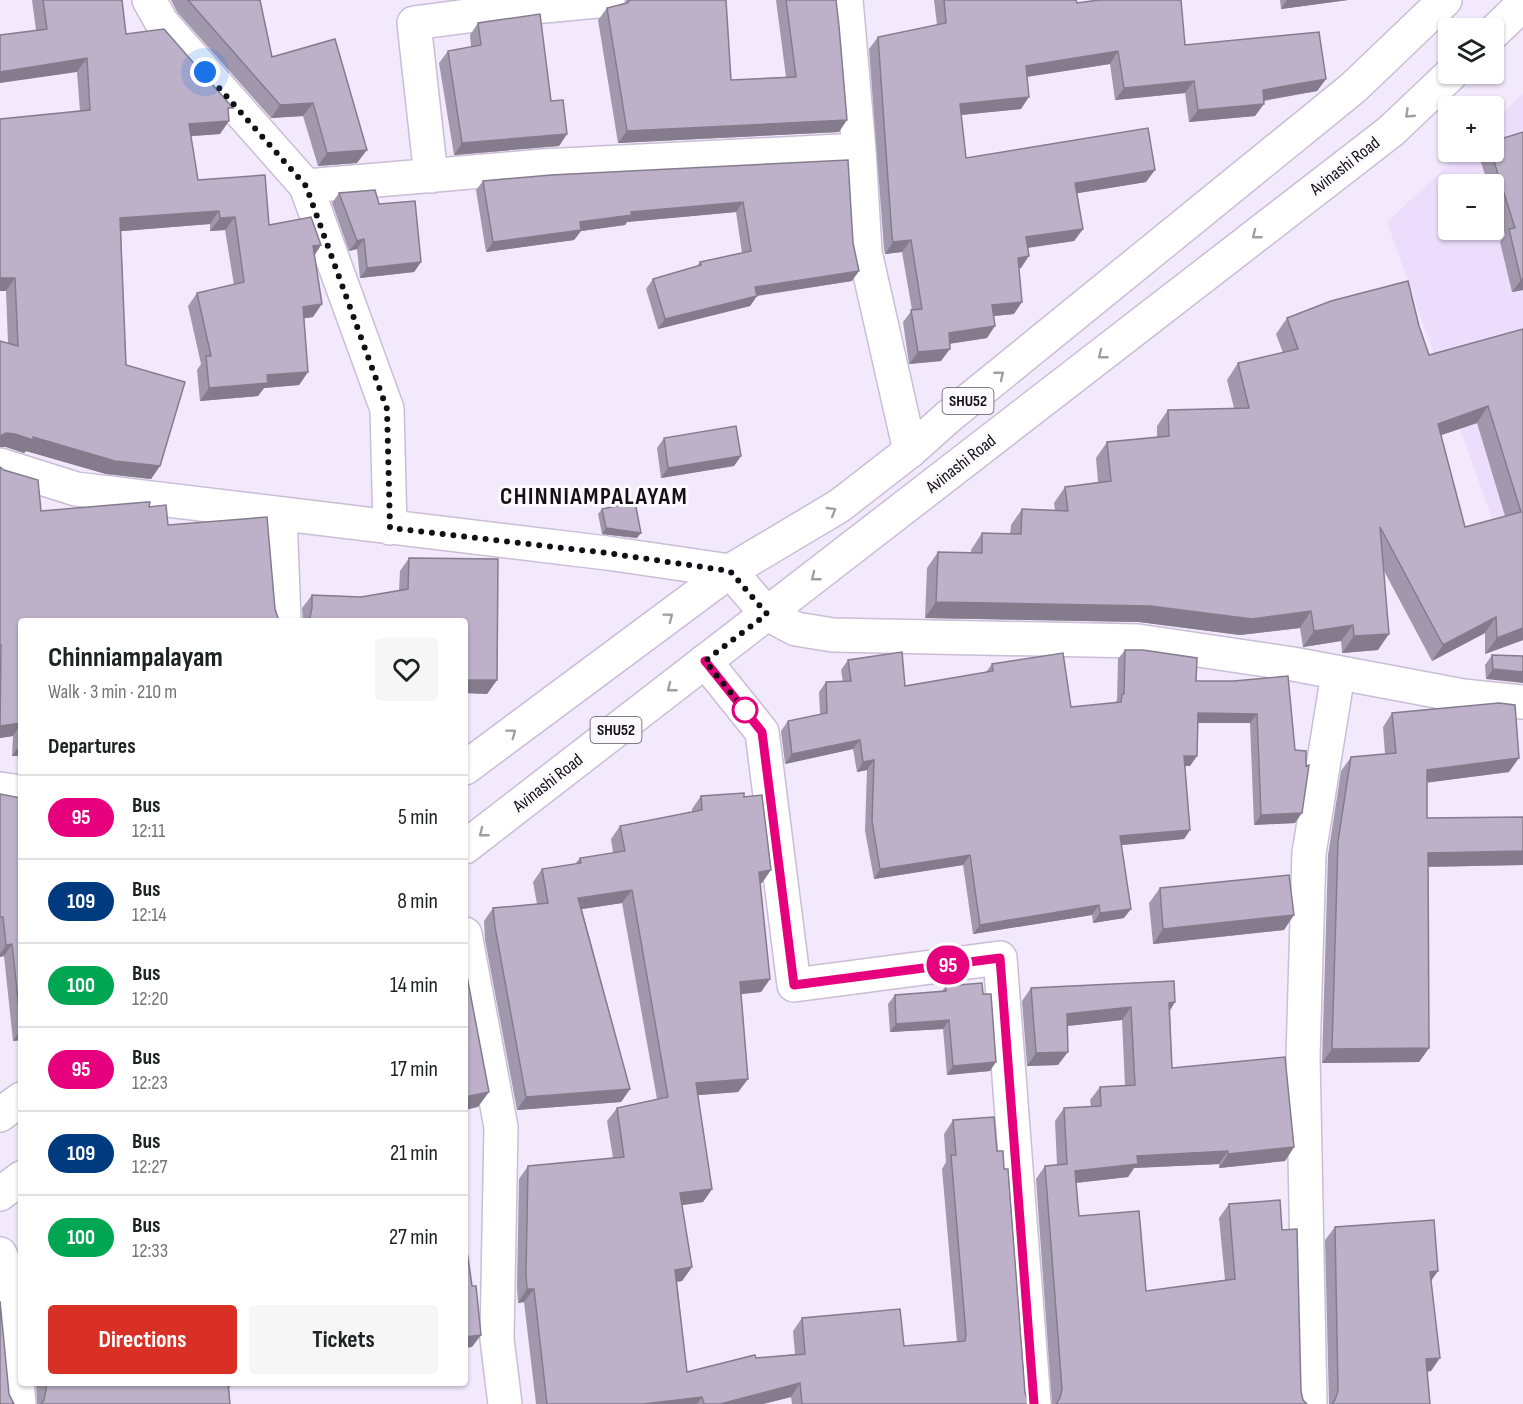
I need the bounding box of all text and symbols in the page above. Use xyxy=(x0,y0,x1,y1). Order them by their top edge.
map controls xyxy=(1438,18,1504,240)
button: layers xyxy=(1438,18,1504,84)
your location xyxy=(190,57,220,87)
button: + xyxy=(1438,96,1504,162)
one-way arrow xyxy=(1405,107,1415,118)
street label: Avinashi Road xyxy=(1305,132,1384,200)
button: − xyxy=(1438,174,1504,240)
one-way arrow xyxy=(1252,228,1263,239)
one-way arrow xyxy=(1098,347,1109,358)
one-way arrow xyxy=(993,371,1004,382)
road number: SHU52 xyxy=(942,388,994,414)
street label: Avinashi Road xyxy=(921,430,1000,498)
district label: CHINNIAMPALAYAM xyxy=(500,482,688,511)
one-way arrow xyxy=(826,506,836,518)
one-way arrow xyxy=(811,569,822,580)
one-way arrow xyxy=(662,613,673,624)
button: heart xyxy=(375,638,438,701)
text: Chinniampalayam xyxy=(48,641,223,674)
text: Walk · 3 min · 210 m xyxy=(48,680,177,704)
one-way arrow xyxy=(666,680,677,691)
unlabelled marker xyxy=(732,697,758,723)
road number: SHU52 xyxy=(590,717,642,743)
one-way arrow xyxy=(505,729,516,740)
text: Departures xyxy=(48,733,136,760)
street label: Avinashi Road xyxy=(508,749,587,817)
text: Bus xyxy=(132,792,161,819)
text: 5 min xyxy=(398,804,438,831)
text: 95 xyxy=(71,805,91,830)
text: 12:11 xyxy=(132,819,165,843)
one-way arrow xyxy=(479,825,490,836)
text: Bus xyxy=(132,876,161,903)
text: 8 min xyxy=(397,888,438,915)
text: 109 xyxy=(67,889,95,914)
text: 12:14 xyxy=(132,903,167,927)
line badge: 95 xyxy=(921,946,975,984)
text: 95 xyxy=(938,953,958,978)
text: Bus xyxy=(132,960,161,987)
text: 14 min xyxy=(390,972,438,999)
text: 100 xyxy=(67,973,95,998)
text: 12:20 xyxy=(132,987,168,1011)
text: Bus xyxy=(132,1044,161,1071)
text: 17 min xyxy=(390,1056,438,1083)
text: 95 xyxy=(71,1057,91,1082)
text: 12:23 xyxy=(132,1071,168,1095)
text: Bus xyxy=(132,1128,161,1155)
text: 21 min xyxy=(390,1140,438,1167)
text: 109 xyxy=(67,1141,95,1166)
text: 12:27 xyxy=(132,1155,168,1179)
text: Bus xyxy=(132,1212,161,1239)
text: 27 min xyxy=(389,1224,438,1251)
text: 100 xyxy=(67,1225,95,1250)
text: 12:33 xyxy=(132,1239,168,1263)
button: Directions xyxy=(48,1305,237,1374)
button: Tickets xyxy=(249,1305,438,1374)

